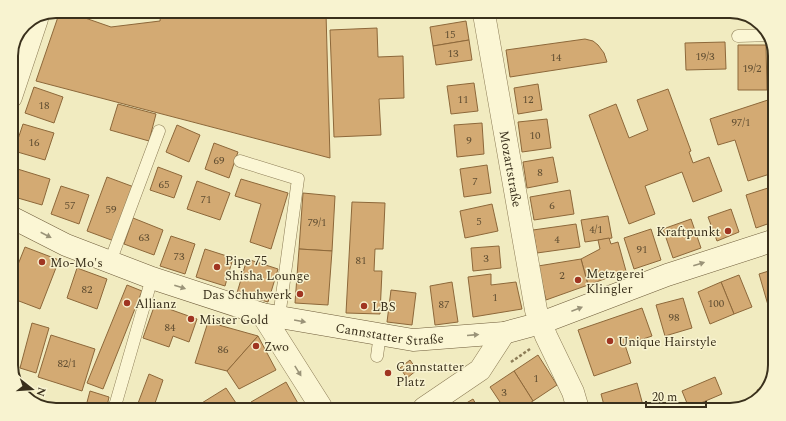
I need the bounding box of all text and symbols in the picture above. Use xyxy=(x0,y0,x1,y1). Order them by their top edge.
house number: 15 xyxy=(445,26,456,43)
house number: 13 xyxy=(448,45,459,62)
house number: 19/3 xyxy=(695,48,715,65)
house number: 14 xyxy=(551,49,562,66)
house number: 19/2 xyxy=(742,60,762,77)
house number: 11 xyxy=(458,91,469,108)
house number: 12 xyxy=(523,91,534,108)
house number: 18 xyxy=(39,97,50,114)
house number: 97/1 xyxy=(731,114,751,131)
house number: 10 xyxy=(530,127,541,144)
street label: Mozartstraße xyxy=(494,129,527,209)
house number: 9 xyxy=(466,132,472,149)
house number: 16 xyxy=(29,134,40,151)
house number: 69 xyxy=(214,152,225,169)
house number: 8 xyxy=(537,164,543,181)
house number: 7 xyxy=(472,173,478,190)
house number: 65 xyxy=(159,176,170,193)
house number: 71 xyxy=(201,191,212,208)
house number: 57 xyxy=(65,197,76,214)
house number: 6 xyxy=(549,197,555,214)
house number: 59 xyxy=(106,201,117,218)
house number: 5 xyxy=(476,213,482,230)
house number: 79/1 xyxy=(307,214,327,231)
house number: 4/1 xyxy=(589,221,603,238)
place label: Kraftpunkt xyxy=(656,222,720,242)
marker: Kraftpunkt xyxy=(723,226,733,236)
house number: 63 xyxy=(139,229,150,246)
house number: 4 xyxy=(554,231,560,248)
one-way arrow xyxy=(40,232,52,238)
house number: 91 xyxy=(637,241,648,258)
house number: 73 xyxy=(174,248,185,265)
house number: 3 xyxy=(483,250,489,267)
place label: Pipe 75 Shisha Lounge xyxy=(225,251,310,286)
house number: 81 xyxy=(356,252,367,269)
place label: Mo-Mo's xyxy=(50,253,103,273)
marker: Mo-Mo's xyxy=(37,257,47,267)
one-way arrow xyxy=(694,261,706,267)
marker: Pipe 75 Shisha Lounge xyxy=(212,262,222,272)
place label: Metzgerei Klingler xyxy=(586,264,644,299)
house number: 2 xyxy=(559,267,565,284)
marker: Metzgerei Klingler xyxy=(573,275,583,285)
house number: 82 xyxy=(82,281,93,298)
one-way arrow xyxy=(174,284,186,290)
place label: Das Schuhwerk xyxy=(203,285,292,305)
marker: Das Schuhwerk xyxy=(295,289,305,299)
house number: 1 xyxy=(492,289,498,306)
place label: Allianz xyxy=(135,294,176,314)
house number: 100 xyxy=(708,295,725,312)
house number: 87 xyxy=(439,296,450,313)
place label: LBS xyxy=(372,297,396,317)
marker: Allianz xyxy=(122,298,132,308)
marker: LBS xyxy=(359,301,369,311)
one-way arrow xyxy=(572,305,584,311)
house number: 98 xyxy=(669,309,680,326)
place label: Mister Gold xyxy=(199,310,268,330)
marker: Mister Gold xyxy=(186,314,196,324)
one-way arrow xyxy=(294,318,307,324)
street label: Cannstatter Straße xyxy=(334,318,444,351)
house number: 84 xyxy=(165,319,176,336)
one-way arrow xyxy=(467,332,479,339)
place label: Unique Hairstyle xyxy=(618,332,716,352)
marker: Unique Hairstyle xyxy=(605,336,615,346)
place label: Zwo xyxy=(264,337,289,357)
house number: 86 xyxy=(218,341,229,358)
marker: Zwo xyxy=(251,341,261,351)
house number: 82/1 xyxy=(57,355,77,372)
place label: Cannstatter Platz xyxy=(396,357,464,392)
one-way arrow xyxy=(294,366,302,376)
marker: Cannstatter Platz xyxy=(383,368,393,378)
north arrow xyxy=(12,369,52,409)
house number: 1 xyxy=(533,370,539,387)
scale bar xyxy=(646,383,706,409)
house number: 3 xyxy=(501,384,507,401)
text: N xyxy=(32,385,51,399)
text: 20 m xyxy=(652,388,677,407)

